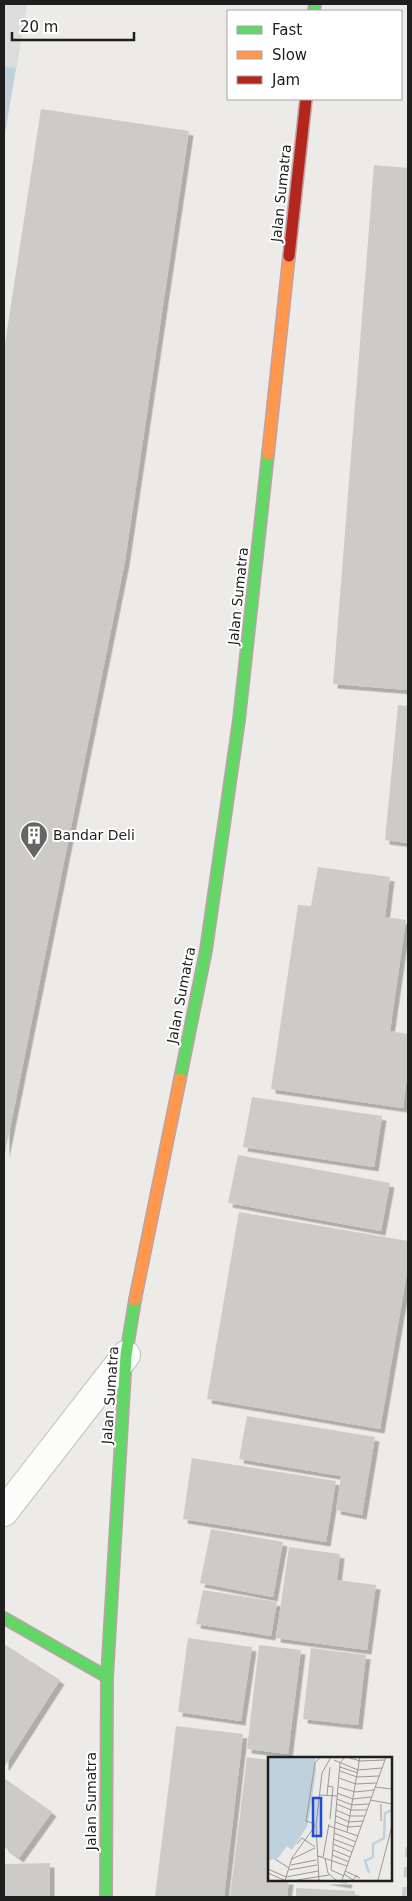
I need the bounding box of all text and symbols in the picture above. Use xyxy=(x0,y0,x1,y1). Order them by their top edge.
scale bar xyxy=(12,10,135,42)
legend xyxy=(227,10,402,100)
text: 20 m xyxy=(20,18,58,36)
text: Fast xyxy=(272,21,302,39)
text: Slow xyxy=(272,46,307,64)
text: Jam xyxy=(271,71,300,89)
street label: Jalan Sumatra xyxy=(268,143,294,244)
street label: Jalan Sumatra xyxy=(225,546,251,647)
building icon: Bandar Deli xyxy=(19,820,49,859)
place label: Bandar Deli xyxy=(53,827,135,843)
street label: Jalan Sumatra xyxy=(164,945,198,1046)
street label: Jalan Sumatra xyxy=(99,1345,121,1446)
street label: Jalan Sumatra xyxy=(83,1752,99,1851)
inset map xyxy=(268,1757,392,1881)

